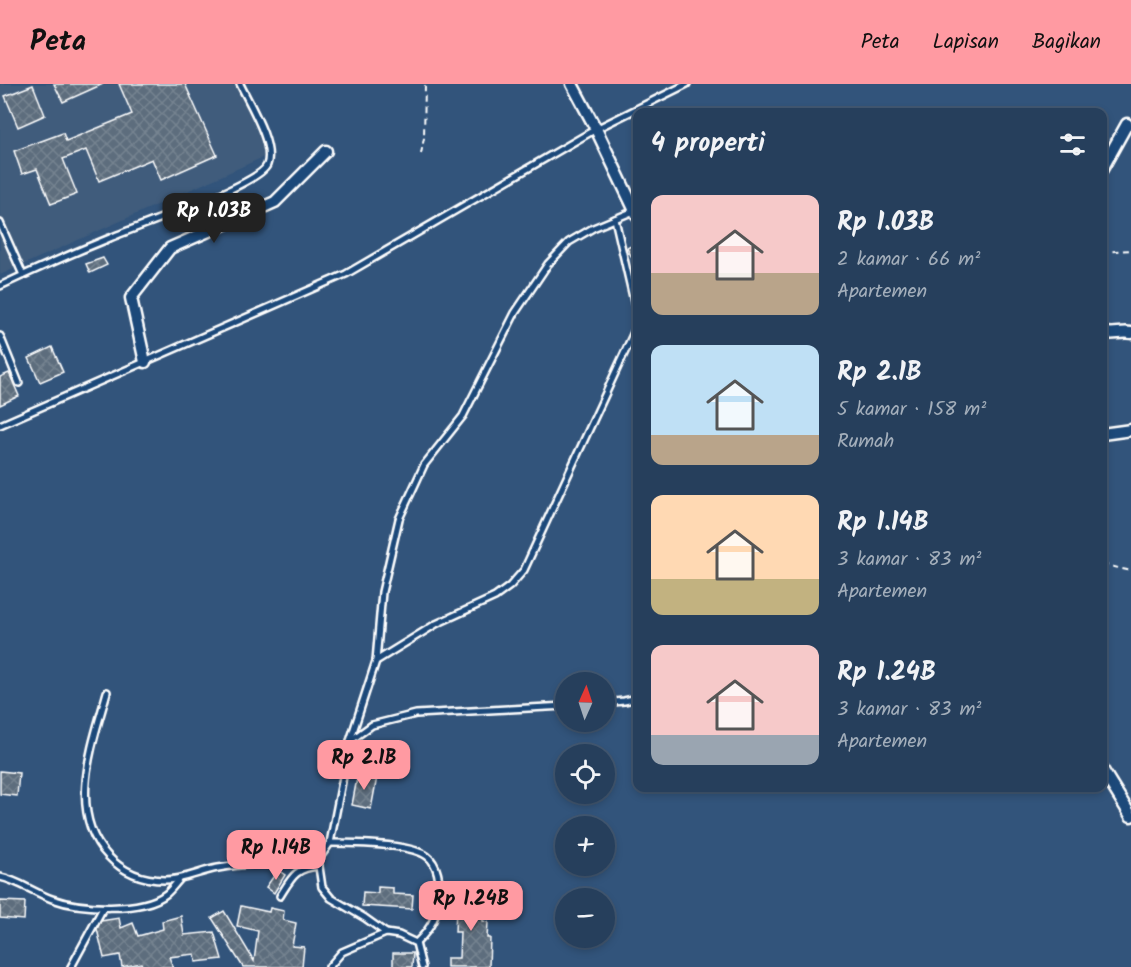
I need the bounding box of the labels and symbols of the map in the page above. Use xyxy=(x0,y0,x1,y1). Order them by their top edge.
pin: Rp 1.03B xyxy=(152,193,276,244)
north arrow xyxy=(555,672,615,732)
pin: Rp 2.1B xyxy=(309,740,419,791)
pin: Rp 1.14B xyxy=(214,830,338,881)
pin: Rp 1.24B xyxy=(409,881,533,932)

